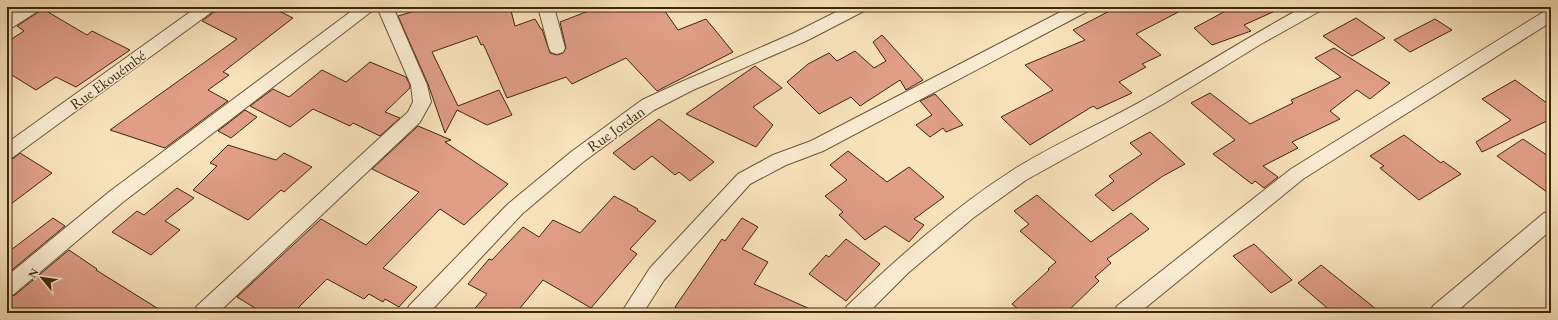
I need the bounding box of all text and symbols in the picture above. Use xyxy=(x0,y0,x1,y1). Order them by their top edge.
street label: Rue Ekouémbé xyxy=(66,46,150,114)
street label: Rue Jordan xyxy=(583,101,648,156)
north arrow xyxy=(22,258,62,298)
text: N xyxy=(25,266,42,280)

